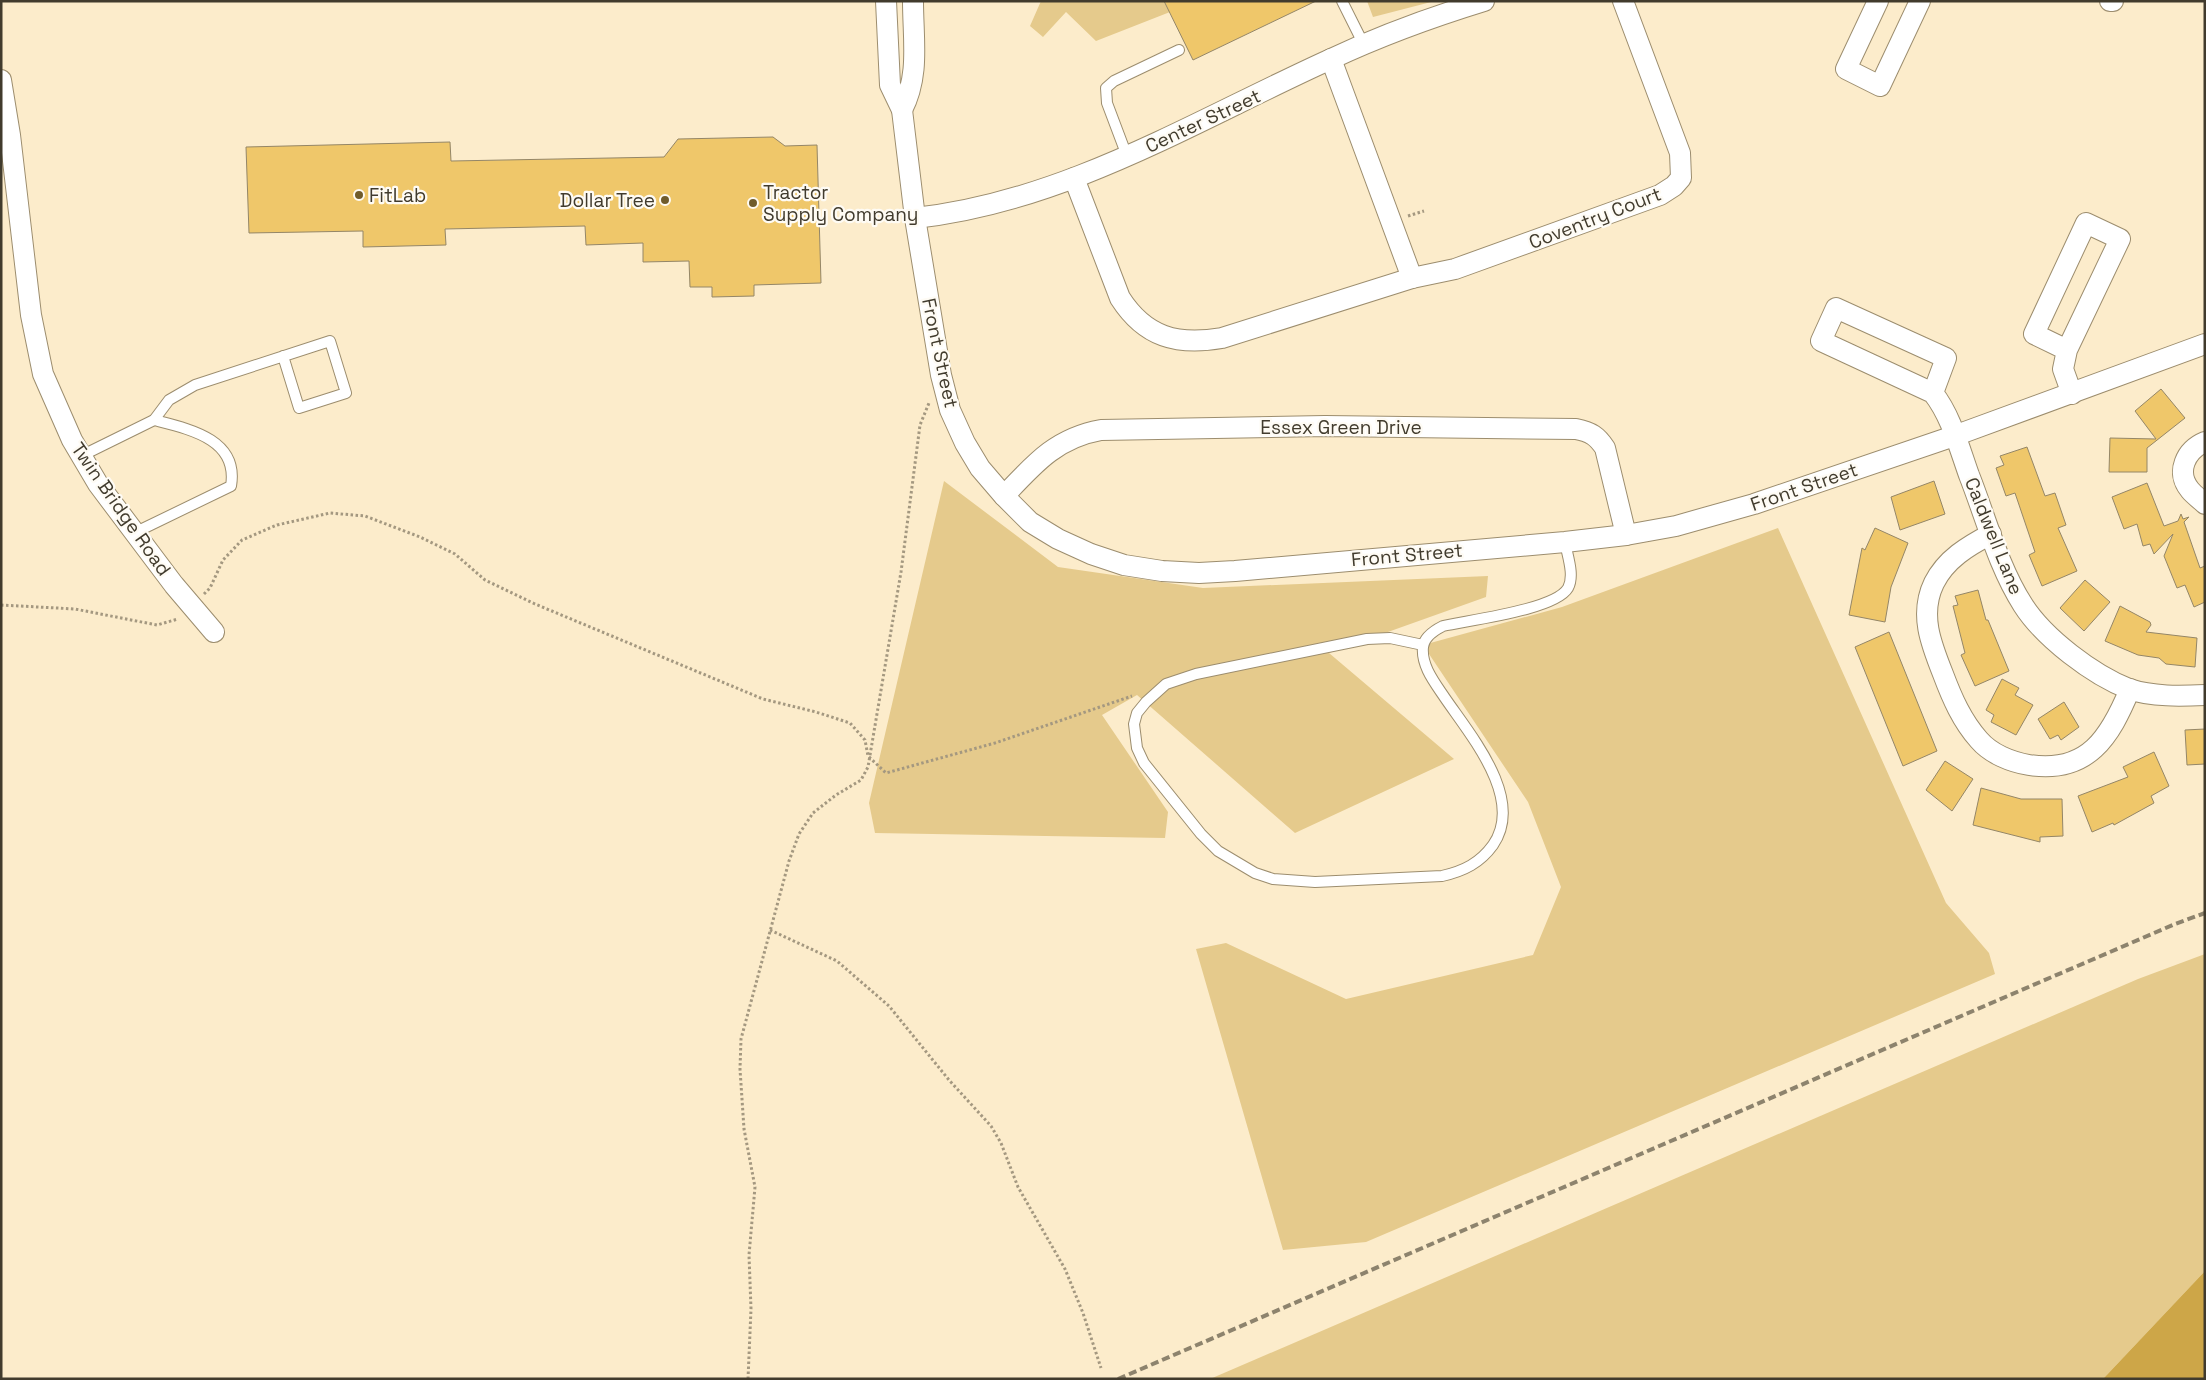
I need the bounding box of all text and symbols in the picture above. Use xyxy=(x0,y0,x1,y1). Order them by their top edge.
street label: Center Street xyxy=(1141,83,1265,159)
place label: Tractor Supply Company xyxy=(763,180,918,227)
street label: Coventry Court xyxy=(1525,181,1665,255)
place label: FitLab xyxy=(369,183,426,208)
place label: Dollar Tree xyxy=(560,188,655,213)
marker: FitLab xyxy=(353,189,365,201)
marker: Dollar Tree xyxy=(659,194,671,206)
marker: Tractor Supply Company xyxy=(747,197,759,209)
street label: Front Street xyxy=(916,296,964,410)
street label: Essex Green Drive xyxy=(1260,415,1422,440)
street label: Twin Bridge Road xyxy=(66,437,176,581)
street label: Front Street xyxy=(1747,457,1861,517)
street label: Caldwell Lane xyxy=(1959,474,2029,598)
street label: Front Street xyxy=(1350,538,1464,572)

